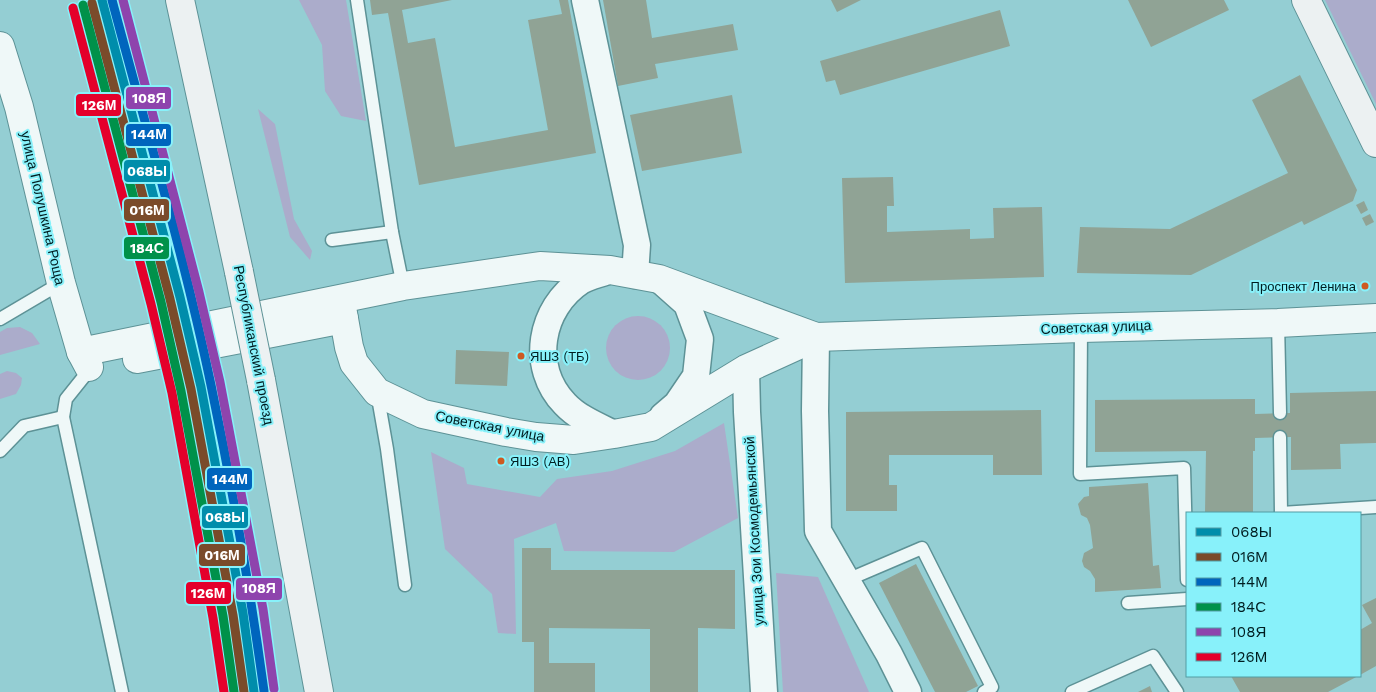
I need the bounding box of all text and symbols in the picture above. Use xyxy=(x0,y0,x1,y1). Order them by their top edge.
line badge: 108Я xyxy=(125,86,172,110)
text: 108Я xyxy=(132,90,166,106)
line badge: 126М xyxy=(75,93,122,117)
text: 126М xyxy=(82,97,116,113)
line badge: 144М xyxy=(125,123,172,147)
text: 144М xyxy=(131,126,167,142)
street label: улица Полушкина Роща xyxy=(18,130,69,287)
line badge: 068Ы xyxy=(123,159,171,183)
text: 068Ы xyxy=(127,163,167,179)
line badge: 016М xyxy=(123,198,170,222)
text: 016М xyxy=(129,202,165,218)
line badge: 184С xyxy=(123,236,170,260)
text: 184С xyxy=(130,240,164,256)
street label: Республиканский проезд xyxy=(231,264,277,426)
place label: Проспект Ленина xyxy=(1251,279,1357,294)
marker: Проспект Ленина xyxy=(1360,281,1370,291)
street label: Советская улица xyxy=(1040,317,1152,337)
place label: ЯШЗ (ТБ) xyxy=(530,349,589,364)
marker: ЯШЗ (ТБ) xyxy=(516,351,526,361)
street label: Советская улица xyxy=(434,408,546,444)
street label: улица Зои Космодемьянской xyxy=(741,436,767,626)
place label: ЯШЗ (АВ) xyxy=(510,454,570,469)
marker: ЯШЗ (АВ) xyxy=(496,456,506,466)
line badge: 144М xyxy=(206,467,253,491)
text: 144М xyxy=(212,471,248,487)
line badge: 068Ы xyxy=(201,505,249,529)
text: 068Ы xyxy=(205,509,245,525)
legend xyxy=(1186,512,1361,677)
text: 068Ы xyxy=(1231,523,1272,541)
line badge: 016М xyxy=(198,543,246,567)
text: 016М xyxy=(204,547,240,563)
text: 016М xyxy=(1231,548,1268,566)
text: 144М xyxy=(1231,573,1268,591)
line badge: 108Я xyxy=(235,577,283,601)
text: 108Я xyxy=(242,580,276,596)
line badge: 126М xyxy=(185,581,232,605)
text: 126М xyxy=(191,585,225,601)
text: 184С xyxy=(1231,598,1266,616)
text: 108Я xyxy=(1231,623,1266,641)
text: 126М xyxy=(1231,648,1267,666)

